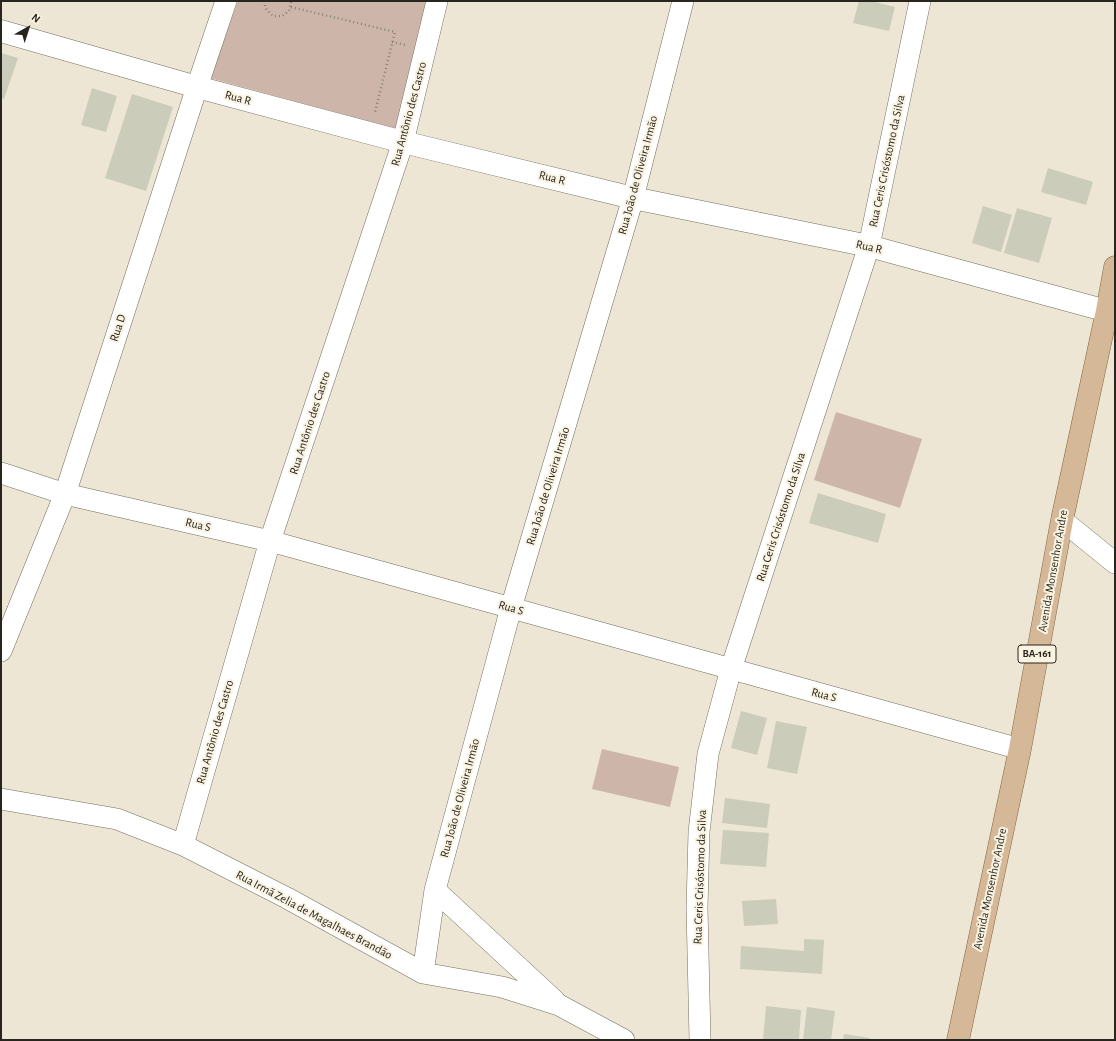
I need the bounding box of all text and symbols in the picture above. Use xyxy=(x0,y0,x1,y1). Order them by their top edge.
north arrow xyxy=(8,8,48,48)
text: N xyxy=(29,12,42,25)
street label: Rua Antônio des Castro xyxy=(388,60,430,168)
street label: Rua R xyxy=(223,88,253,108)
street label: Rua Ceris Crisóstomo da Silva xyxy=(866,94,908,228)
street label: Rua João de Oliveira Irmão xyxy=(615,114,661,236)
street label: Rua R xyxy=(537,168,567,188)
street label: Rua R xyxy=(854,237,884,257)
street label: Rua D xyxy=(107,313,129,343)
street label: Rua Antônio des Castro xyxy=(287,370,333,476)
street label: Rua João de Oliveira Irmão xyxy=(523,425,573,547)
street label: Rua Ceris Crisóstomo da Silva xyxy=(753,451,809,583)
street label: Avenida Monsenhor Andre xyxy=(1035,509,1071,633)
street label: Rua S xyxy=(184,515,212,535)
street label: Rua S xyxy=(497,598,525,618)
road number: BA-161 xyxy=(1018,645,1056,663)
street label: Rua Antônio des Castro xyxy=(193,678,237,786)
street label: Rua S xyxy=(810,685,838,705)
street label: Rua João de Oliveira Irmão xyxy=(437,737,483,859)
street label: Rua Ceris Crisóstomo da Silva xyxy=(690,809,710,945)
street label: Avenida Monsenhor Andre xyxy=(970,827,1010,951)
street label: Rua Irmã Zelia de Magalhaes Brandão xyxy=(233,868,395,962)

